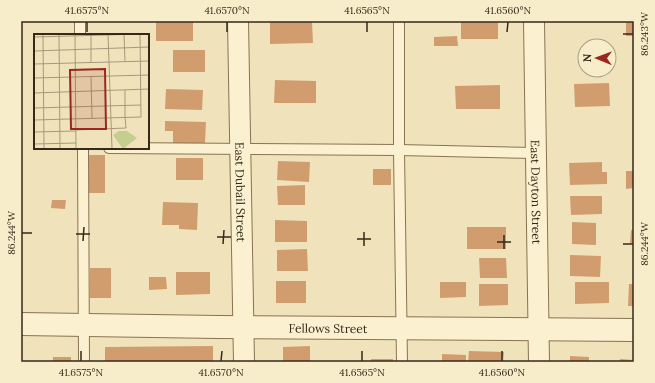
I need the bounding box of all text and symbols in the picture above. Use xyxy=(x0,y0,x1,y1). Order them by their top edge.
text: 41.6575°N xyxy=(65,4,110,17)
text: 41.6570°N xyxy=(204,4,250,17)
text: 41.6565°N xyxy=(344,4,390,17)
text: 41.6560°N xyxy=(485,4,532,17)
text: 86.243°W xyxy=(638,11,651,56)
inset map xyxy=(34,34,149,149)
north arrow xyxy=(577,38,617,78)
text: N xyxy=(580,53,594,62)
street label: East Dayton Street xyxy=(528,140,545,245)
street label: East Dubail Street xyxy=(233,142,249,243)
text: 86.244°W xyxy=(5,210,18,255)
text: 86.244°W xyxy=(638,221,651,266)
street label: Fellows Street xyxy=(289,320,368,336)
text: 41.6575°N xyxy=(59,366,104,379)
text: 41.6570°N xyxy=(198,366,244,379)
text: 41.6565°N xyxy=(339,366,385,379)
text: 41.6560°N xyxy=(479,366,526,379)

